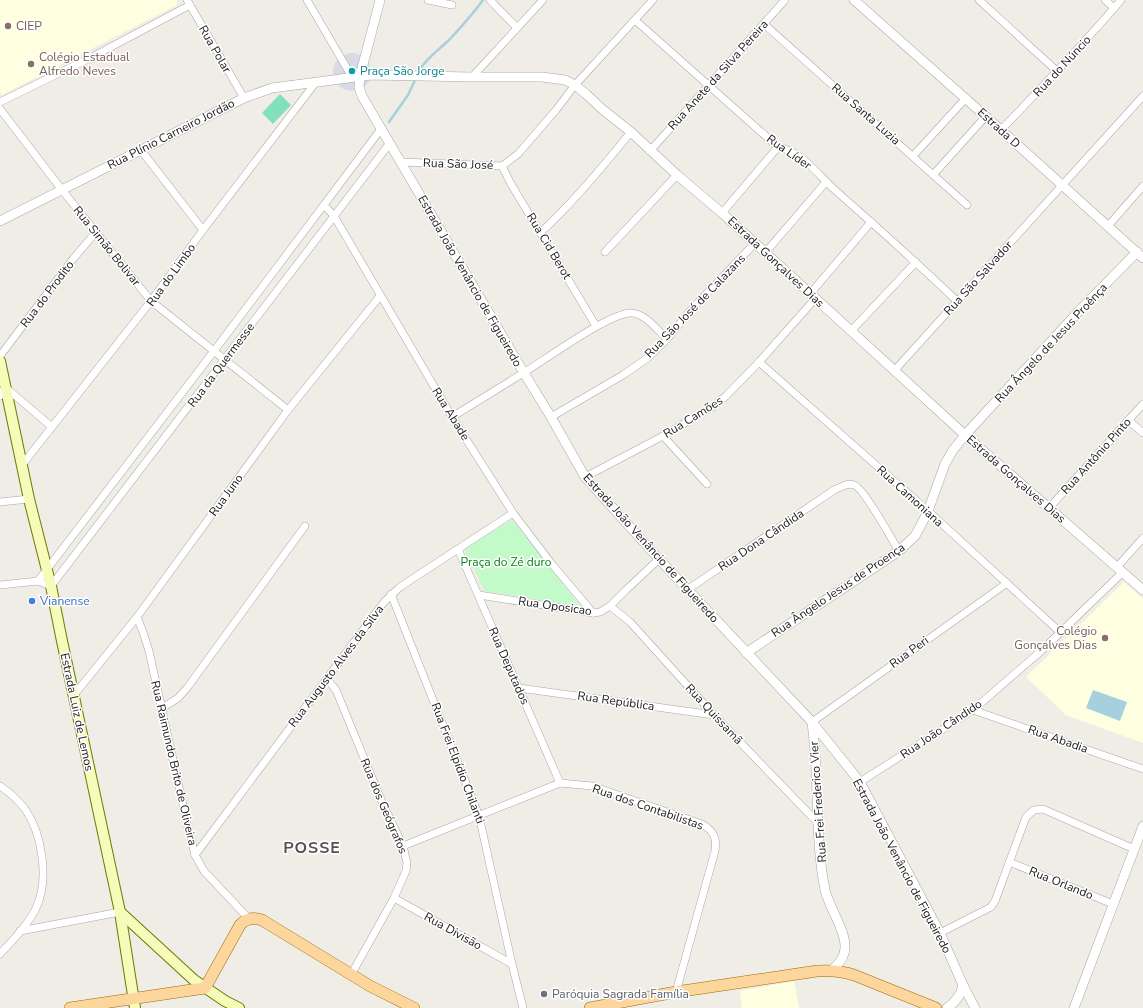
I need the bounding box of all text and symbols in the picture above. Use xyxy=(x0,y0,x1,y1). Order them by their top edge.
street label: Rua Anete da Silva Pereira xyxy=(664,17,772,133)
place label: CIEP xyxy=(16,18,42,34)
marker: CIEP xyxy=(3,21,13,31)
street label: Rua Polar xyxy=(195,22,235,76)
street label: Rua do Núncio xyxy=(1029,32,1095,100)
place label: Colégio Estadual Alfredo Neves xyxy=(39,49,130,79)
marker: Colégio Estadual Alfredo Neves xyxy=(26,59,36,69)
place label: Praça São Jorge xyxy=(360,63,445,79)
marker: Praça São Jorge xyxy=(347,66,357,76)
street label: Rua Santa Luzia xyxy=(828,80,904,148)
street label: Rua Plínio Carneiro Jordão xyxy=(105,95,238,173)
street label: Estrada D xyxy=(974,104,1024,152)
street label: Rua Líder xyxy=(763,131,815,174)
street label: Rua São José xyxy=(423,155,493,173)
street label: Estrada João Venâncio de Figueiredo xyxy=(414,192,526,370)
street label: Rua Simão Bolivar xyxy=(70,203,145,290)
street label: Rua Cid Berot xyxy=(523,210,575,283)
street label: Estrada Gonçalves Dias xyxy=(724,213,828,311)
street label: Rua São Salvador xyxy=(940,237,1016,319)
street label: Rua do Limbo xyxy=(143,240,199,310)
street label: Rua São José de Calazans xyxy=(641,250,749,361)
street label: Rua do Prodito xyxy=(17,257,78,331)
street label: Rua Ângelo de Jesus Proênça xyxy=(991,280,1111,406)
street label: Rua da Quermesse xyxy=(184,320,258,410)
street label: Rua Abade xyxy=(428,384,474,444)
street label: Rua Camões xyxy=(660,392,726,442)
street label: Rua Antônio Pinto xyxy=(1057,414,1135,498)
street label: Estrada Gonçalves Dias xyxy=(963,431,1069,527)
street label: Rua Camoniana xyxy=(873,462,947,530)
street label: Rua Juno xyxy=(205,470,247,519)
street label: Estrada João Venâncio de Figueiredo xyxy=(580,470,723,626)
street label: Rua Dona Cândida xyxy=(715,505,807,575)
street label: Rua Ângelo Jesus de Proença xyxy=(768,539,908,641)
park label: Praça do Zé duro xyxy=(461,554,552,570)
place label: Vianense xyxy=(39,593,90,609)
street label: Rua Oposicao xyxy=(517,593,593,619)
marker: Vianense xyxy=(27,596,37,606)
street label: Rua Augusto Alves da Silva xyxy=(285,602,387,730)
place label: Colégio Gonçalves Dias xyxy=(1014,623,1097,653)
street label: Rua Deputados xyxy=(485,625,533,707)
street label: Rua Peri xyxy=(886,632,932,672)
marker: Colégio Gonçalves Dias xyxy=(1100,633,1110,643)
street label: Estrada Luiz de Lemos xyxy=(57,651,97,773)
street label: Rua Raimundo Brito de Oliveira xyxy=(147,679,201,847)
street label: Rua Quissamã xyxy=(682,680,746,748)
street label: Rua República xyxy=(577,688,655,714)
street label: Rua João Cândido xyxy=(897,696,985,762)
street label: Rua Frei Elpídio Chilanti xyxy=(428,700,488,826)
street label: Rua Abadia xyxy=(1026,721,1090,757)
street label: Rua Frei Frederico Vier xyxy=(806,740,830,863)
street label: Rua dos Geógrafos xyxy=(357,756,411,856)
street label: Estrada João Venâncio de Figueiredo xyxy=(849,776,955,956)
street label: Rua dos Contabilistas xyxy=(590,780,706,834)
district label: POSSE xyxy=(283,837,341,859)
street label: Rua Orlando xyxy=(1026,863,1096,903)
street label: Rua Divisão xyxy=(421,909,485,954)
place label: Paróquia Sagrada Família xyxy=(552,986,689,1002)
marker: Paróquia Sagrada Família xyxy=(539,989,549,999)

